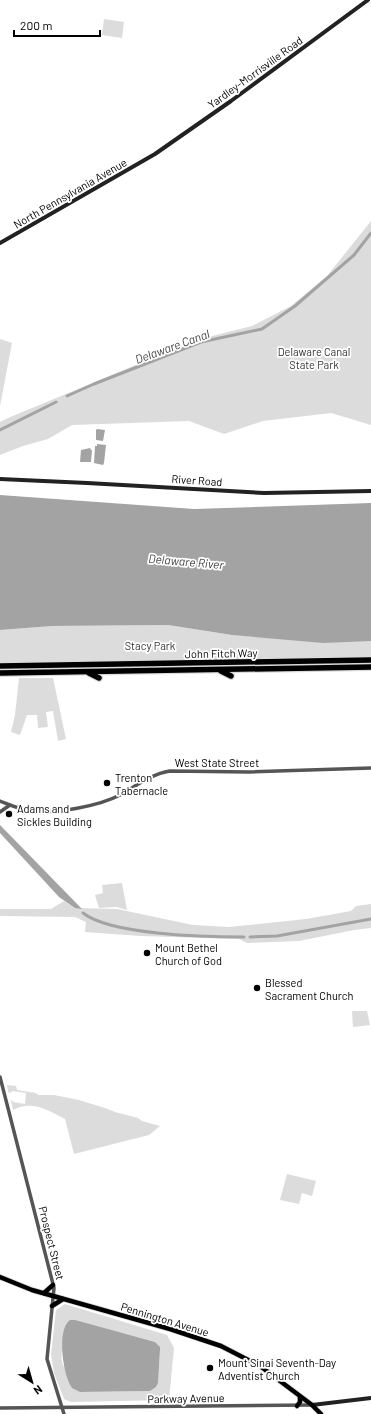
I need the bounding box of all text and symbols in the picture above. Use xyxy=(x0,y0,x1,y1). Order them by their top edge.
scale bar xyxy=(14,12,100,38)
text: 200 m xyxy=(20,18,52,32)
street label: Yardley-Morrisville Road xyxy=(205,33,305,111)
street label: North Pennsylvania Avenue xyxy=(11,155,129,231)
water label: Delaware Canal xyxy=(133,326,211,366)
park label: Delaware Canal State Park xyxy=(278,345,350,371)
street label: River Road xyxy=(171,472,223,488)
water label: Delaware River xyxy=(148,551,225,571)
park label: Stacy Park xyxy=(125,639,176,652)
street label: John Fitch Way xyxy=(184,646,258,660)
street label: West State Street xyxy=(175,756,259,769)
place label: Trenton Tabernacle xyxy=(115,771,168,797)
marker: Trenton Tabernacle xyxy=(102,778,112,788)
place label: Adams and Sickles Building xyxy=(17,802,92,828)
marker: Adams and Sickles Building xyxy=(4,809,14,819)
place label: Mount Bethel Church of God xyxy=(155,941,222,967)
marker: Mount Bethel Church of God xyxy=(142,948,152,958)
place label: Blessed Sacrament Church xyxy=(265,976,354,1002)
marker: Blessed Sacrament Church xyxy=(252,983,262,993)
street label: Prospect Street xyxy=(37,1205,67,1281)
street label: Pennington Avenue xyxy=(119,1299,211,1339)
place label: Mount Sinai Seventh-Day Adventist Church xyxy=(218,1356,336,1382)
north arrow xyxy=(12,1362,52,1402)
marker: Mount Sinai Seventh-Day Adventist Church xyxy=(205,1363,215,1373)
text: N xyxy=(31,1383,45,1398)
street label: Parkway Avenue xyxy=(147,1391,225,1405)

